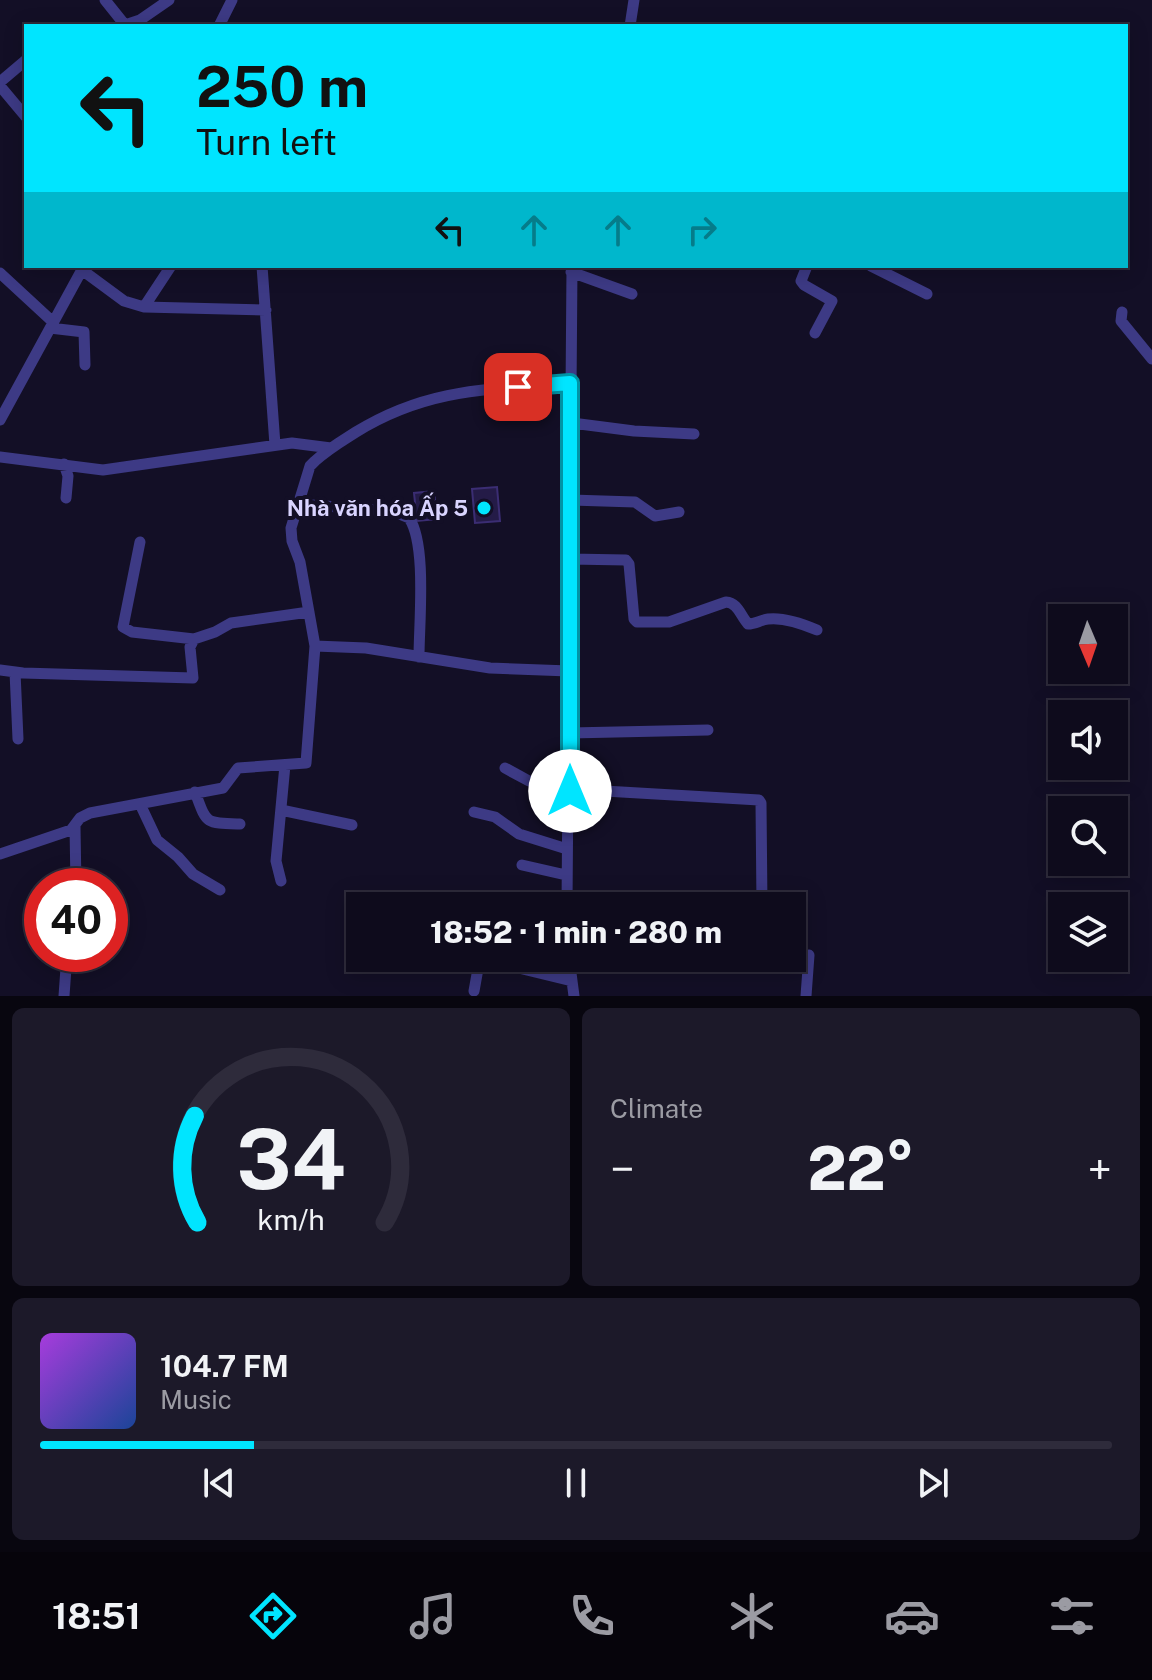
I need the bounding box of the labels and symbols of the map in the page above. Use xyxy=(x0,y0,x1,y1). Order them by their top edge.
pin xyxy=(484,353,552,421)
place label: Nhà văn hóa Ấp 5 xyxy=(287,492,468,521)
marker: Nhà văn hóa Ấp 5 xyxy=(475,499,493,517)
north arrow xyxy=(1048,604,1128,684)
position arrow xyxy=(528,749,612,833)
speed limit sign: 40 xyxy=(24,868,128,972)

